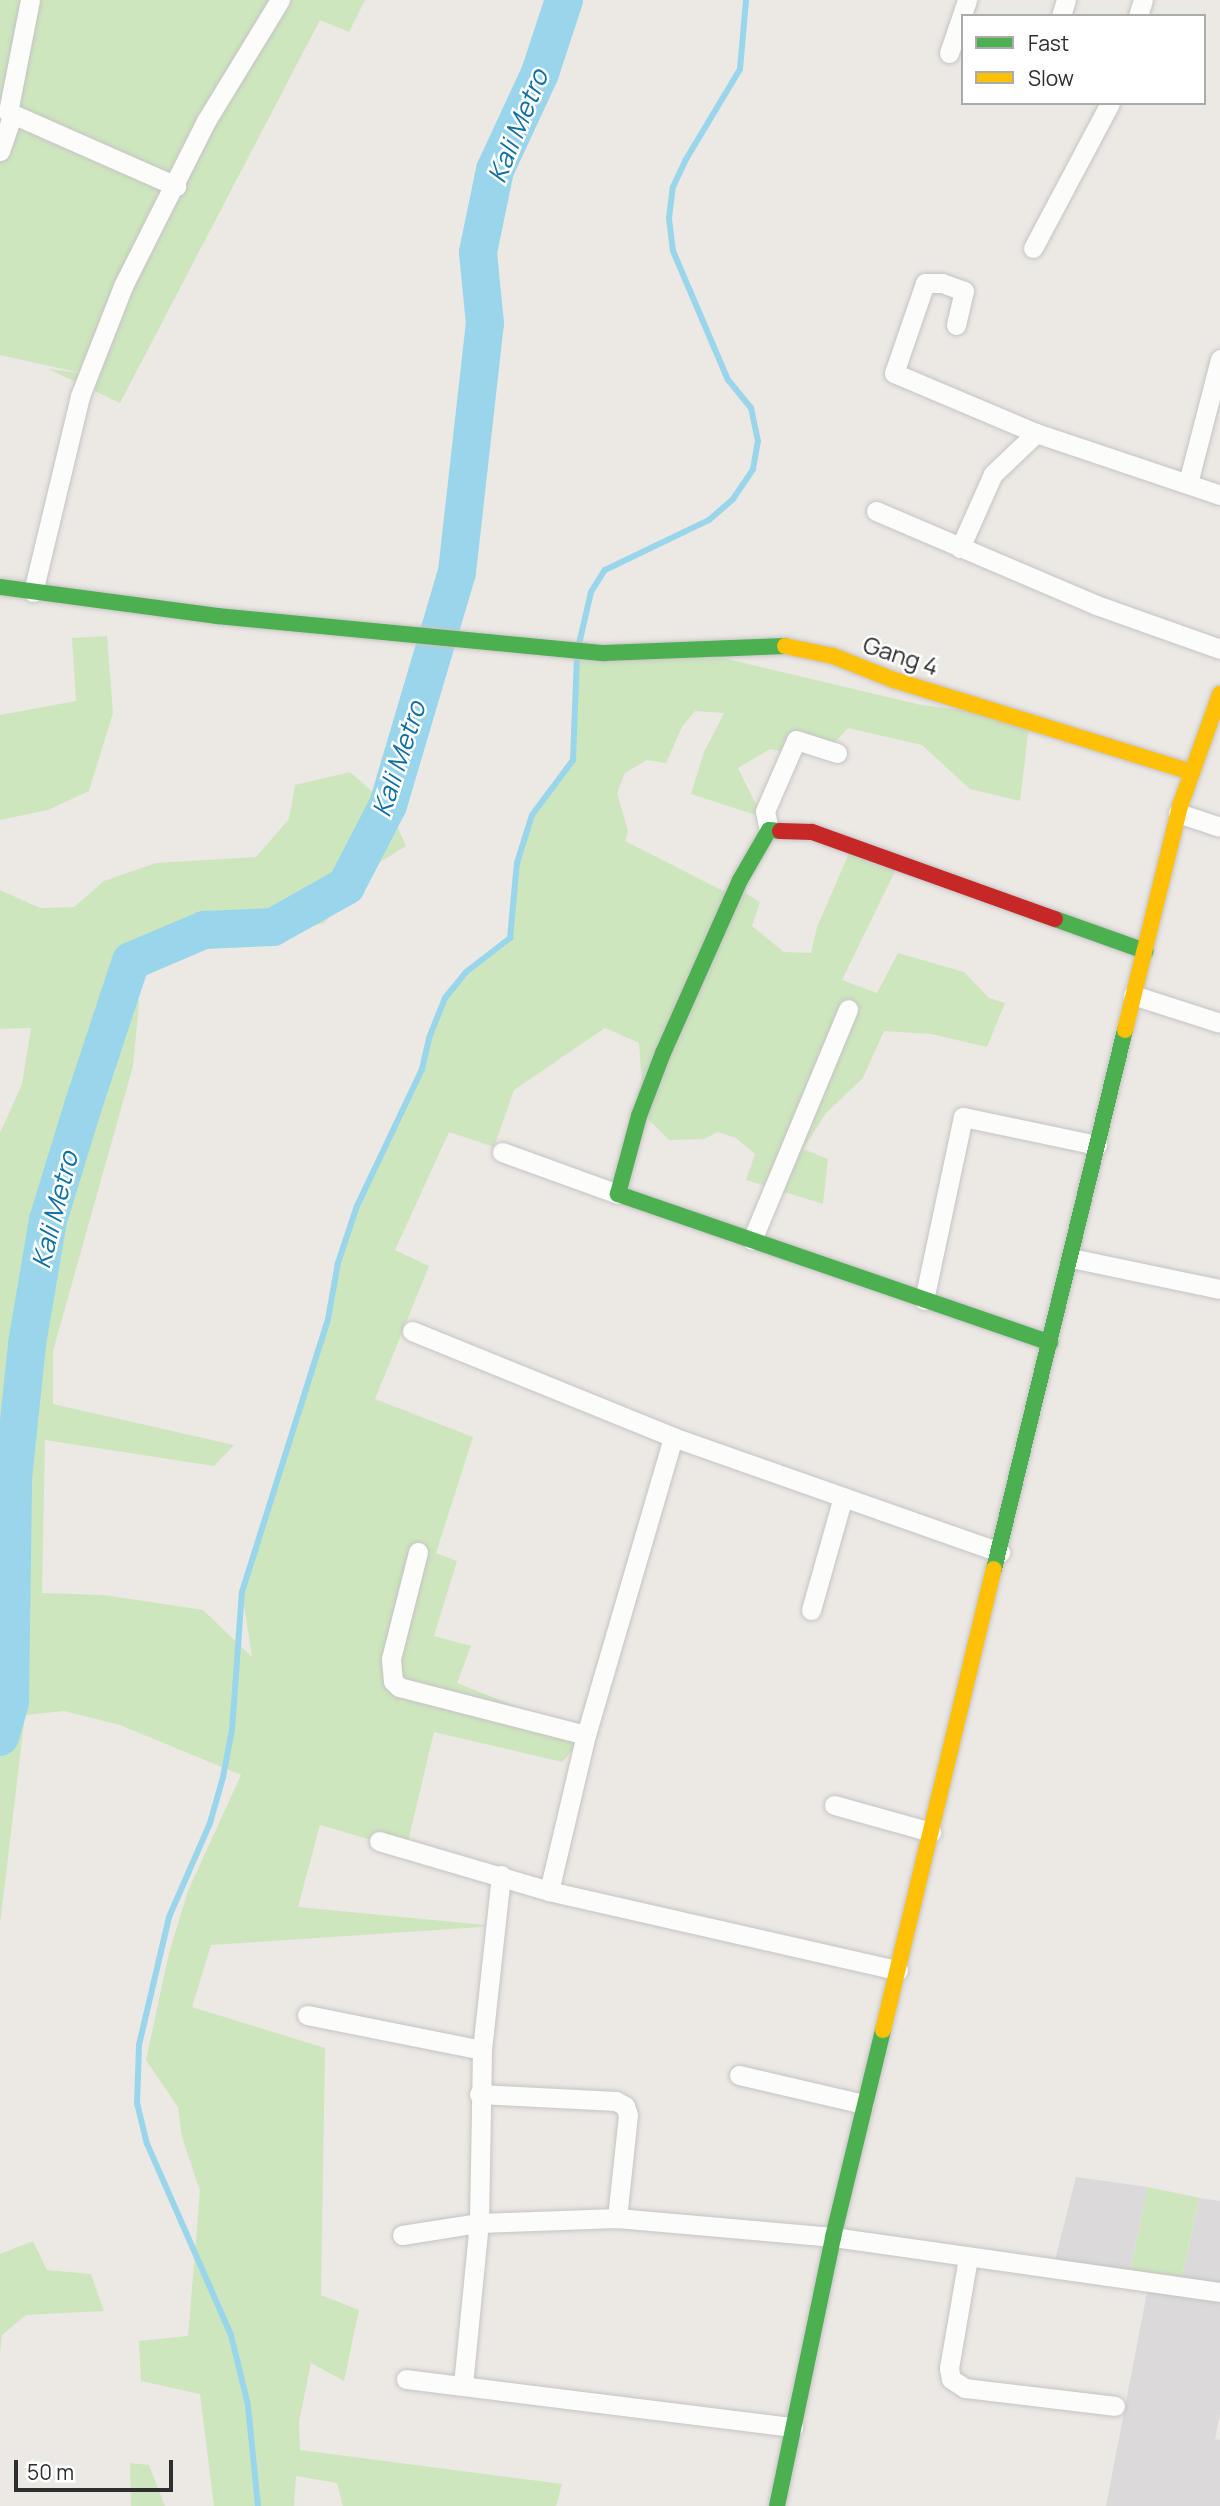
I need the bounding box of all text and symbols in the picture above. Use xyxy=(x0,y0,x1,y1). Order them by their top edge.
legend xyxy=(961,14,1206,105)
text: Fast xyxy=(1028,29,1069,57)
text: Slow xyxy=(1028,64,1074,92)
water label: Kali Metro xyxy=(481,65,555,187)
street label: Gang 4 xyxy=(860,629,942,681)
water label: Kali Metro xyxy=(366,698,432,820)
water label: Kali Metro xyxy=(25,1148,85,1272)
scale bar xyxy=(18,2446,177,2490)
text: 50 m xyxy=(27,2458,74,2486)

